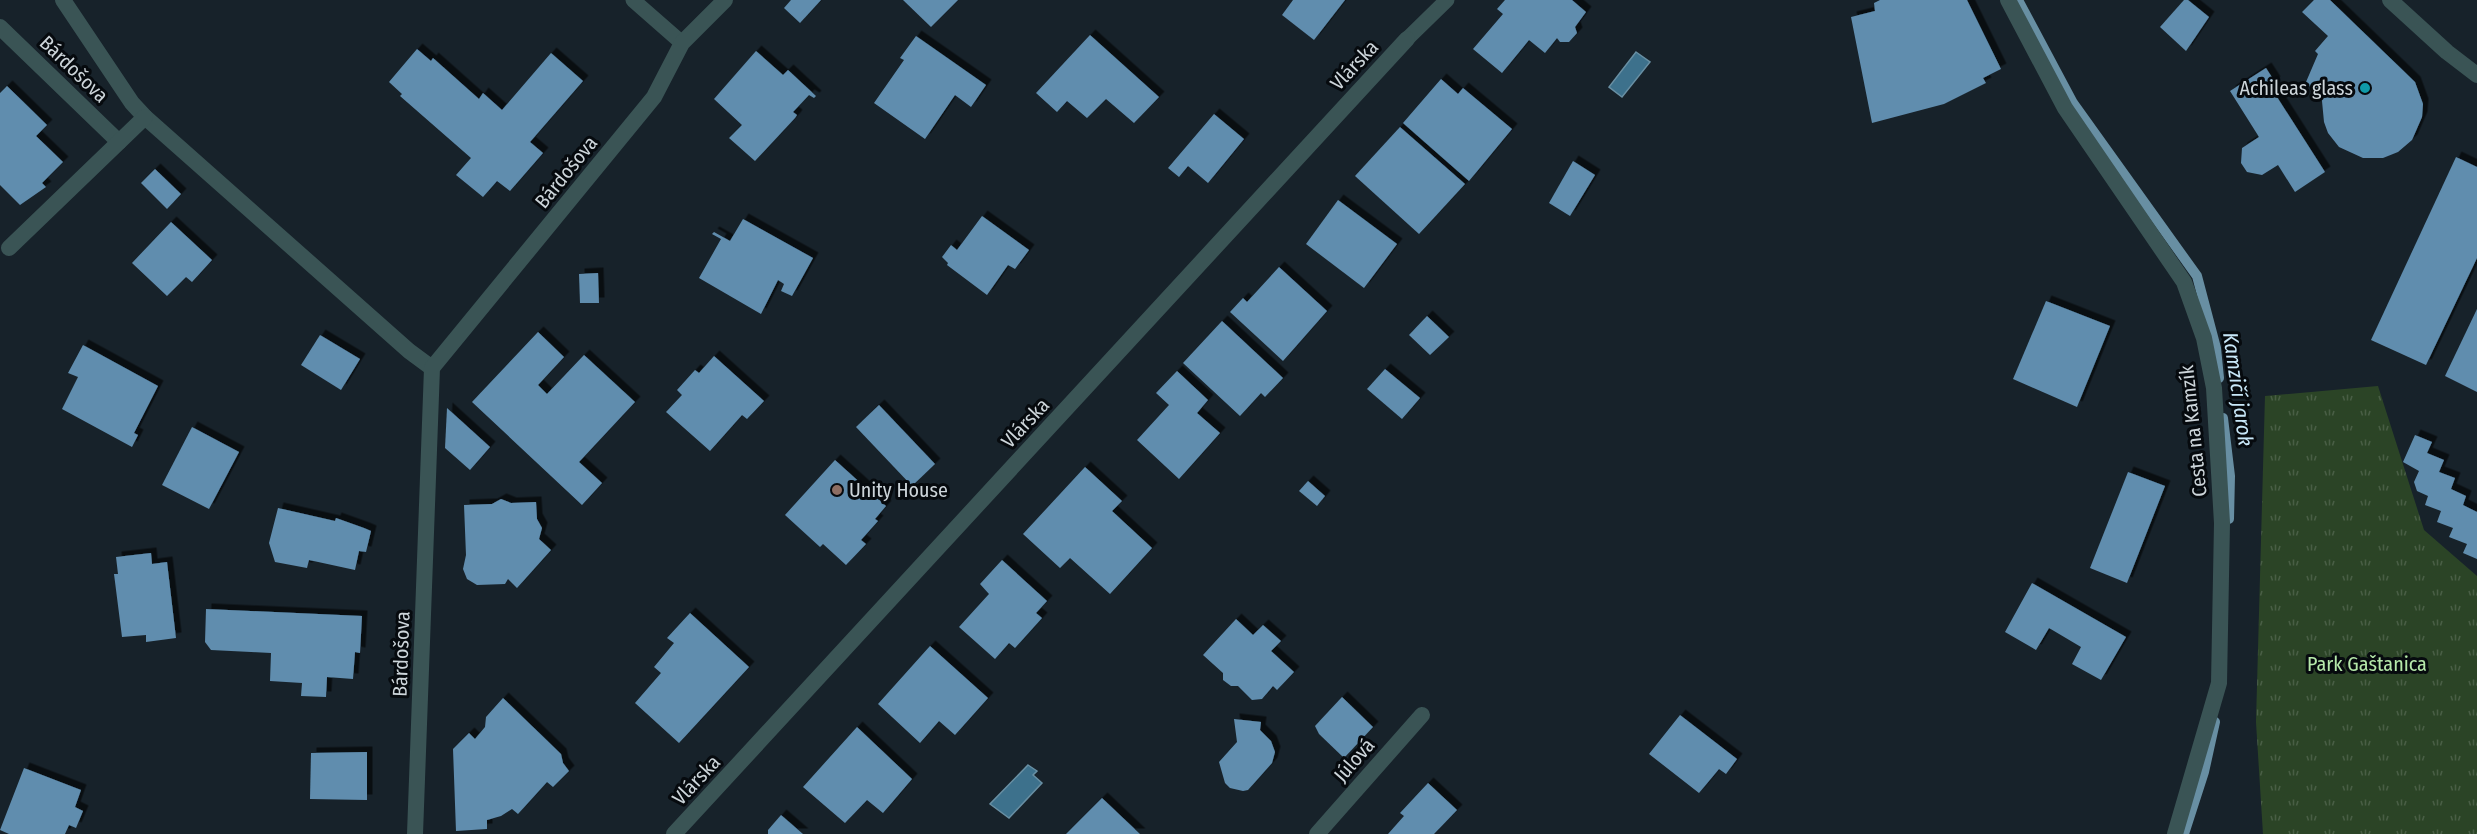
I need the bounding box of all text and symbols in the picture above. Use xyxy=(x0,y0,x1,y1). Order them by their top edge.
street label: Bárdošova xyxy=(35,31,113,107)
street label: Vlárska xyxy=(1325,35,1383,95)
place label: Achileas glass xyxy=(2239,76,2353,100)
marker: Achileas glass xyxy=(2358,81,2372,95)
street label: Bárdošova xyxy=(530,131,602,213)
water label: Kamzičí jarok xyxy=(2217,330,2259,448)
street label: Cesta na Kamzík xyxy=(2174,363,2212,498)
street label: Vlárska xyxy=(996,393,1054,453)
place label: Unity House xyxy=(849,478,948,502)
marker: Unity House xyxy=(830,483,844,497)
street label: Bárdošova xyxy=(388,611,414,697)
park label: Park Gaštanica xyxy=(2307,652,2427,676)
street label: Júlová xyxy=(1329,733,1379,787)
street label: Vlárska xyxy=(667,750,725,810)

